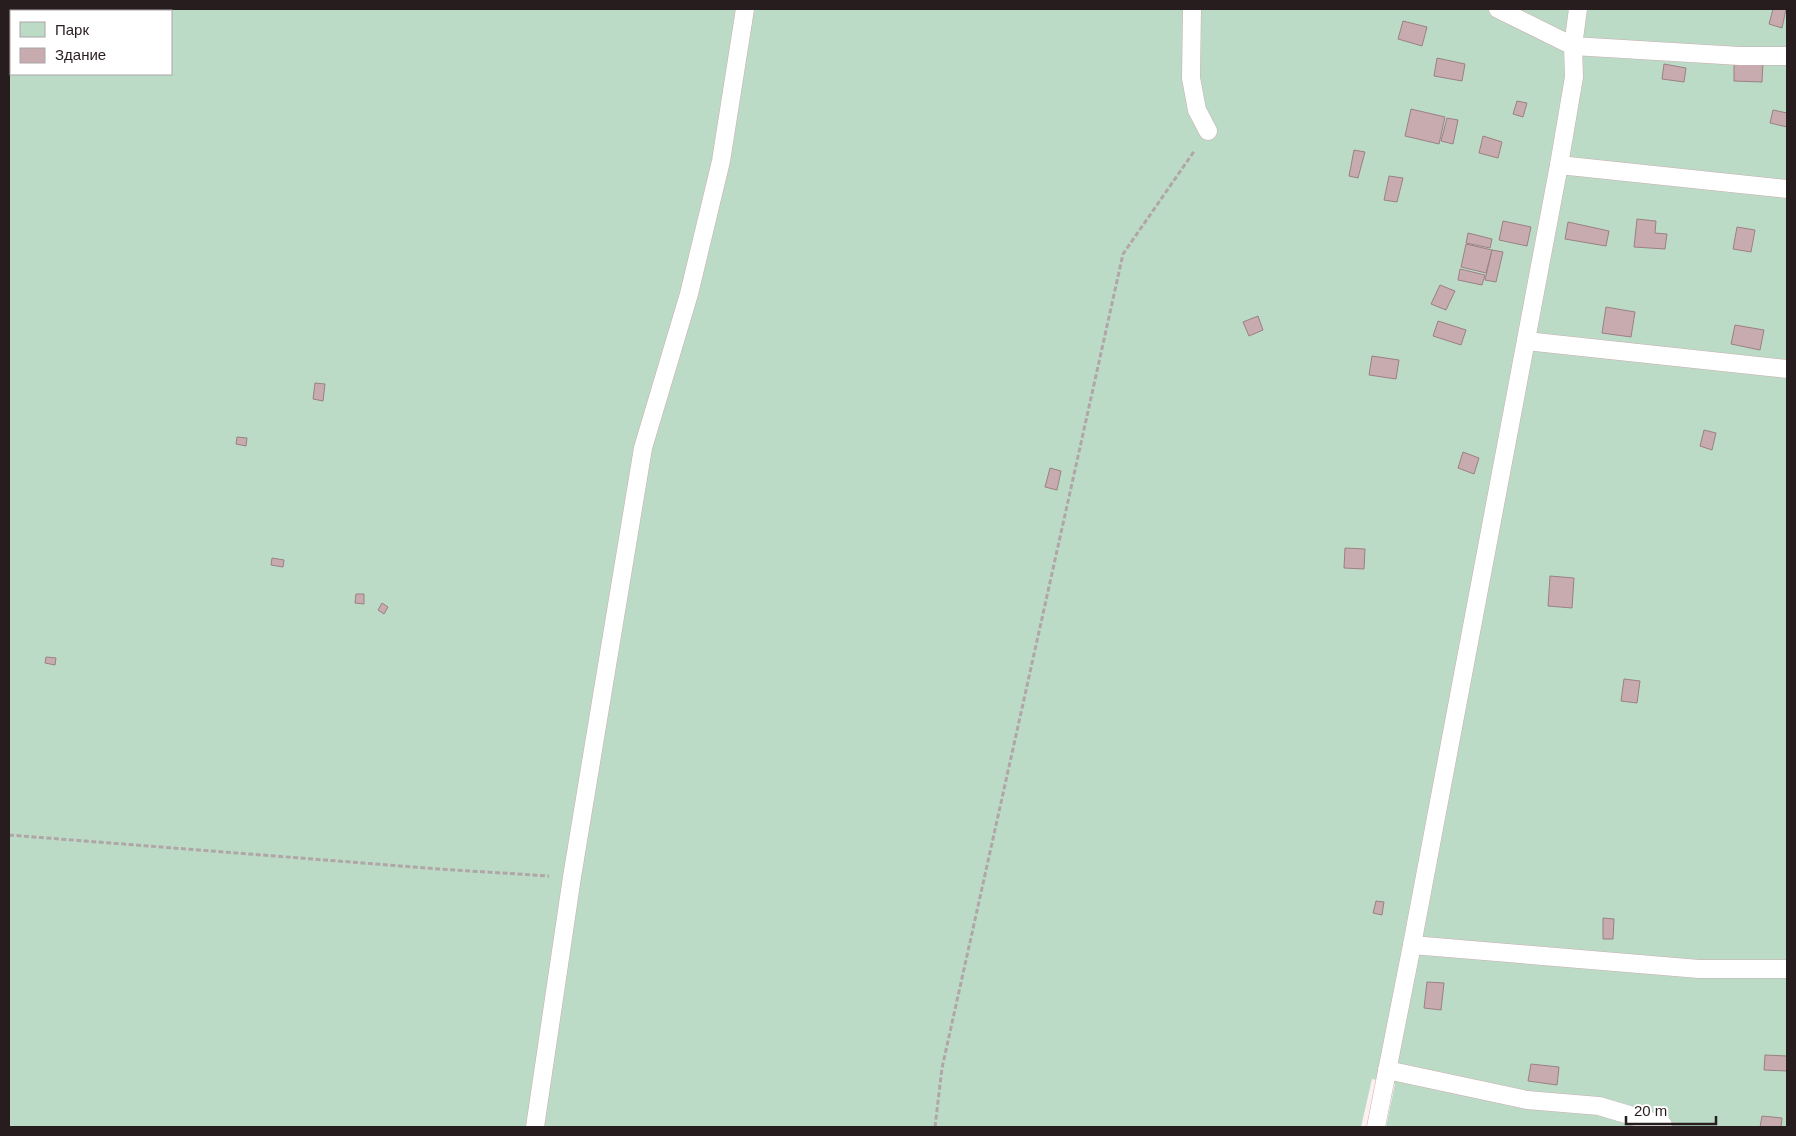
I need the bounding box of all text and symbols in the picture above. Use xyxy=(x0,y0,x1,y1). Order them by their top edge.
legend xyxy=(10,10,172,75)
text: Парк xyxy=(55,21,89,38)
text: Здание xyxy=(55,46,106,63)
scale bar xyxy=(1626,1094,1716,1126)
text: 20 m xyxy=(1634,1102,1667,1119)

